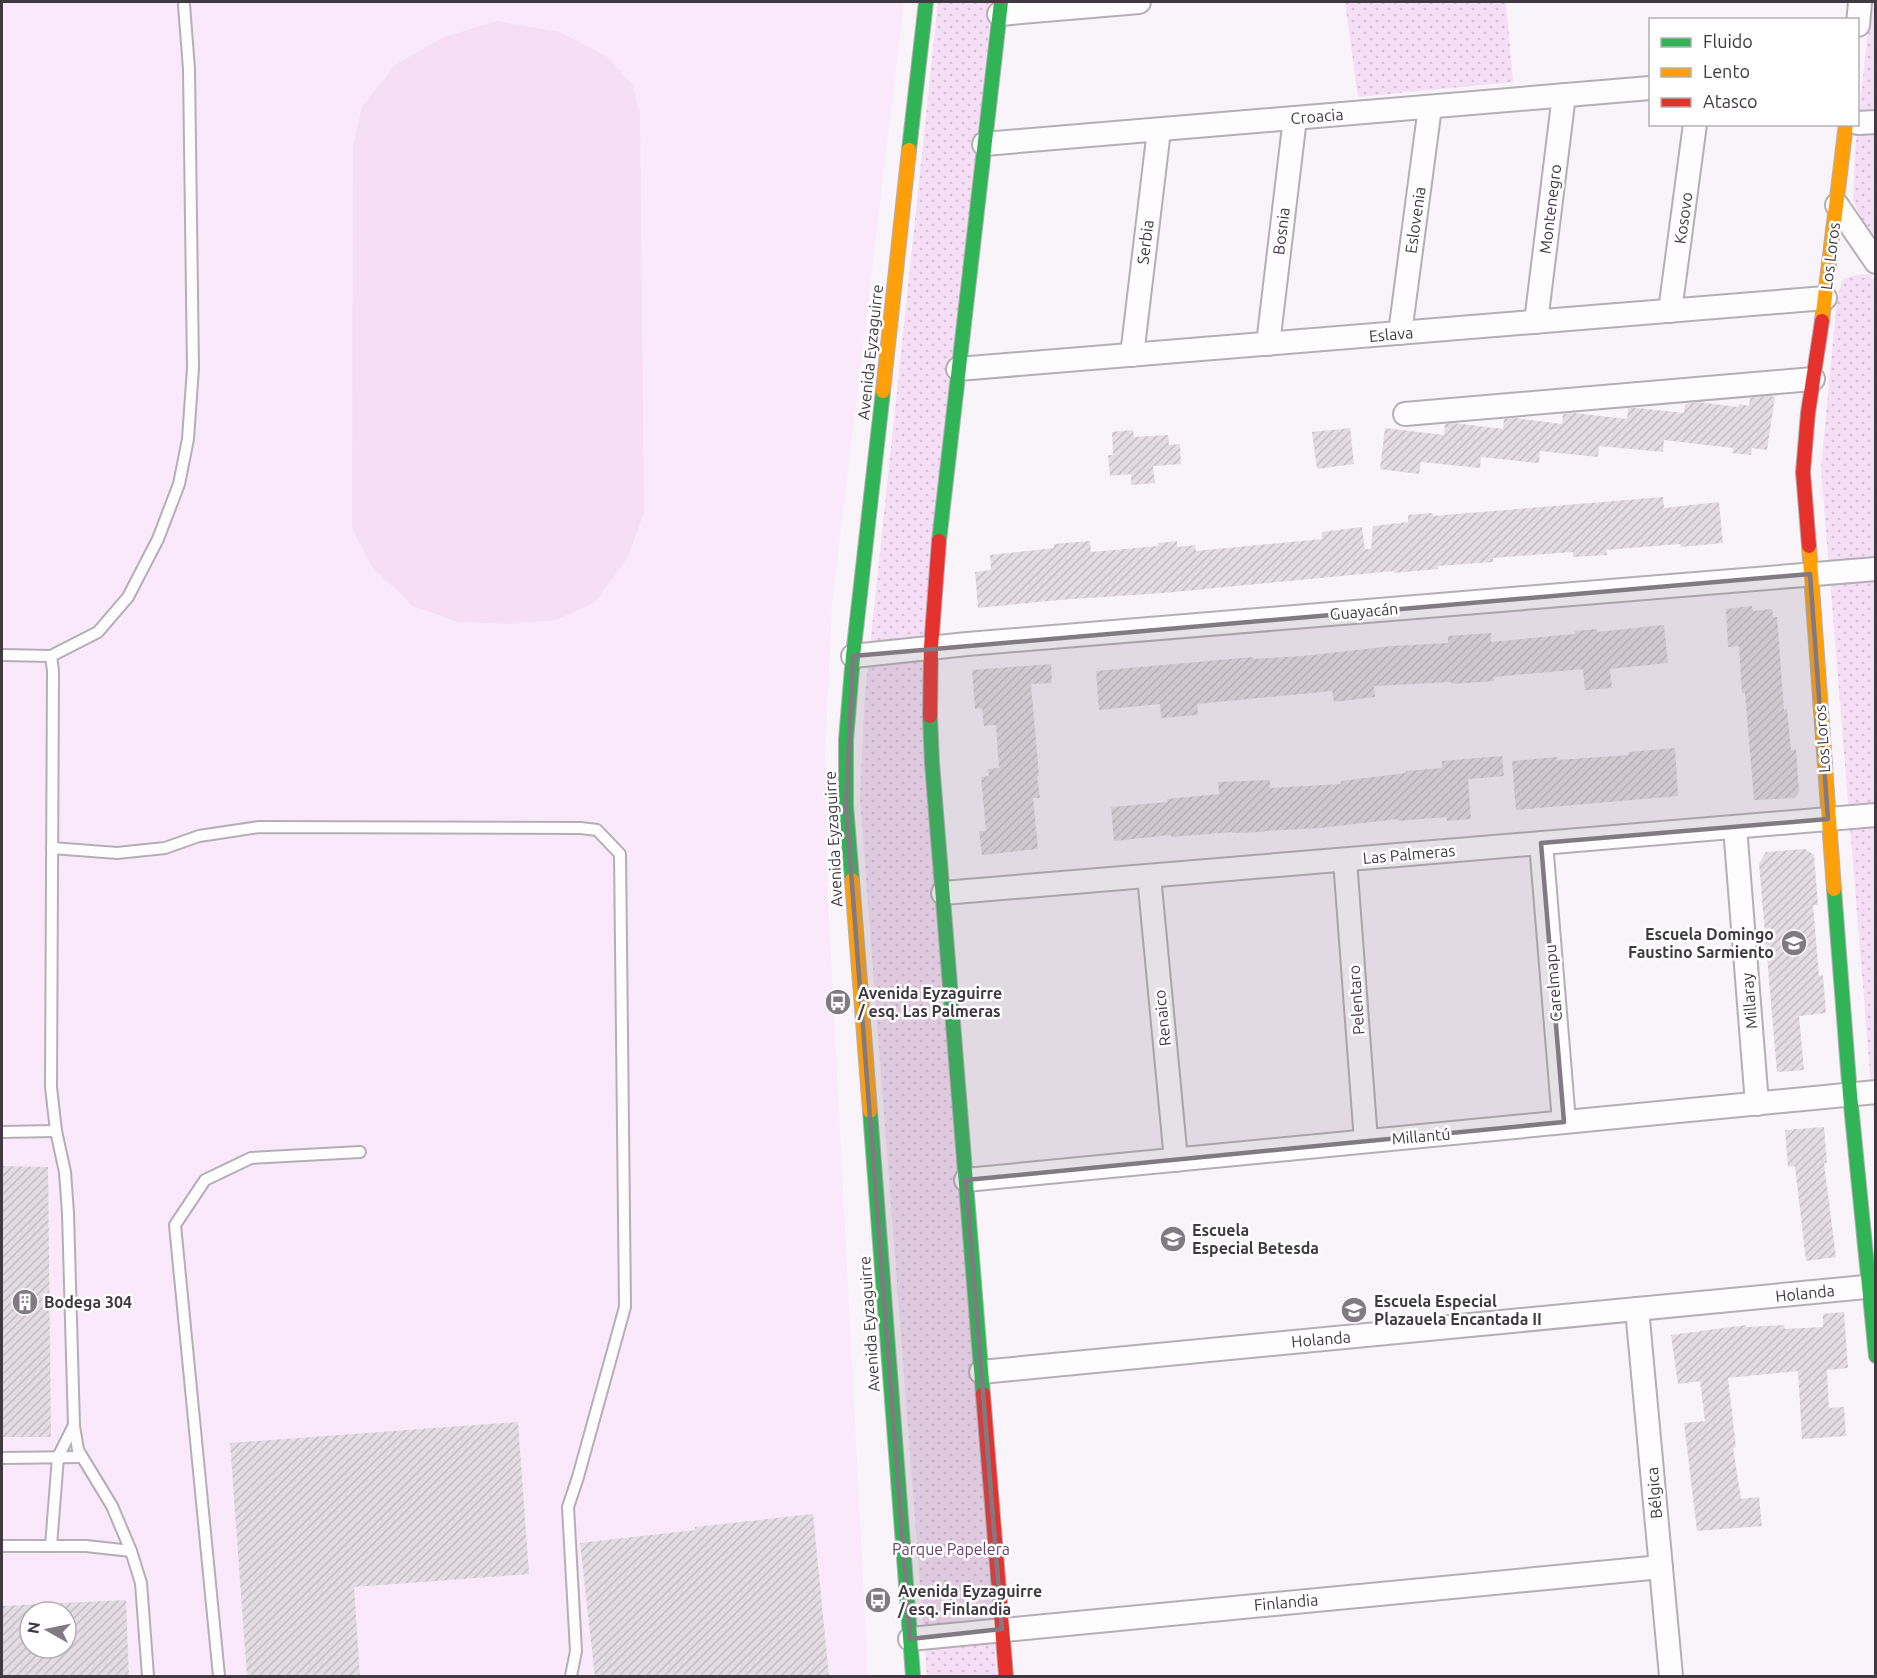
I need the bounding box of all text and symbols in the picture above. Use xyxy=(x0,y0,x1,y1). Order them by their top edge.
legend xyxy=(1649,18,1859,126)
text: Fluido xyxy=(1703,31,1753,51)
text: Lento xyxy=(1703,61,1750,81)
text: Atasco xyxy=(1703,91,1758,111)
street label: Croacia xyxy=(1290,105,1344,127)
street label: Montenegro xyxy=(1536,163,1564,255)
street label: Eslovenia xyxy=(1401,185,1429,255)
street label: Kosovo xyxy=(1670,191,1696,245)
street label: Bosnia xyxy=(1269,206,1293,256)
street label: Serbia xyxy=(1133,219,1157,265)
street label: Los Loros xyxy=(1817,221,1843,291)
street label: Avenida Eyzaguirre xyxy=(854,283,886,421)
street label: Eslava xyxy=(1368,323,1414,345)
street label: Guayacán xyxy=(1329,599,1399,623)
street label: Los Loros xyxy=(1811,704,1833,774)
street label: Avenida Eyzaguirre xyxy=(820,770,846,908)
street label: Las Palmeras xyxy=(1362,841,1456,867)
place label: Escuela Domingo Faustino Sarmiento xyxy=(1628,925,1774,961)
school or university icon: Escuela Domingo Faustino Sarmiento xyxy=(1779,928,1809,958)
street label: Carelmapu xyxy=(1541,944,1565,1022)
street label: Pelentaro xyxy=(1345,964,1367,1036)
street label: Millaray xyxy=(1738,972,1760,1030)
place label: Avenida Eyzaguirre / esq. Las Palmeras xyxy=(857,984,1002,1020)
bus stop icon: Avenida Eyzaguirre / esq. Las Palmeras xyxy=(823,987,853,1017)
street label: Renaico xyxy=(1150,989,1174,1047)
street label: Millantú xyxy=(1391,1124,1451,1148)
place label: Escuela Especial Betesda xyxy=(1192,1221,1319,1257)
school or university icon: Escuela Especial Betesda xyxy=(1158,1224,1188,1254)
street label: Avenida Eyzaguirre xyxy=(855,1255,883,1393)
street label: Holanda xyxy=(1774,1281,1836,1305)
building icon: Bodega 304 xyxy=(10,1287,40,1317)
place label: Escuela Especial Plazauela Encantada II xyxy=(1374,1292,1542,1328)
place label: Bodega 304 xyxy=(44,1293,132,1311)
school or university icon: Escuela Especial Plazauela Encantada II xyxy=(1339,1295,1369,1325)
street label: Holanda xyxy=(1290,1327,1352,1351)
street label: Bélgica xyxy=(1643,1466,1665,1520)
park label: Parque Papelera xyxy=(892,1540,1010,1558)
place label: Avenida Eyzaguirre / esq. Finlandia xyxy=(897,1582,1042,1618)
bus stop icon: Avenida Eyzaguirre / esq. Finlandia xyxy=(863,1585,893,1615)
street label: Finlandia xyxy=(1253,1590,1319,1614)
north arrow xyxy=(18,1600,78,1660)
text: N xyxy=(23,1620,43,1635)

